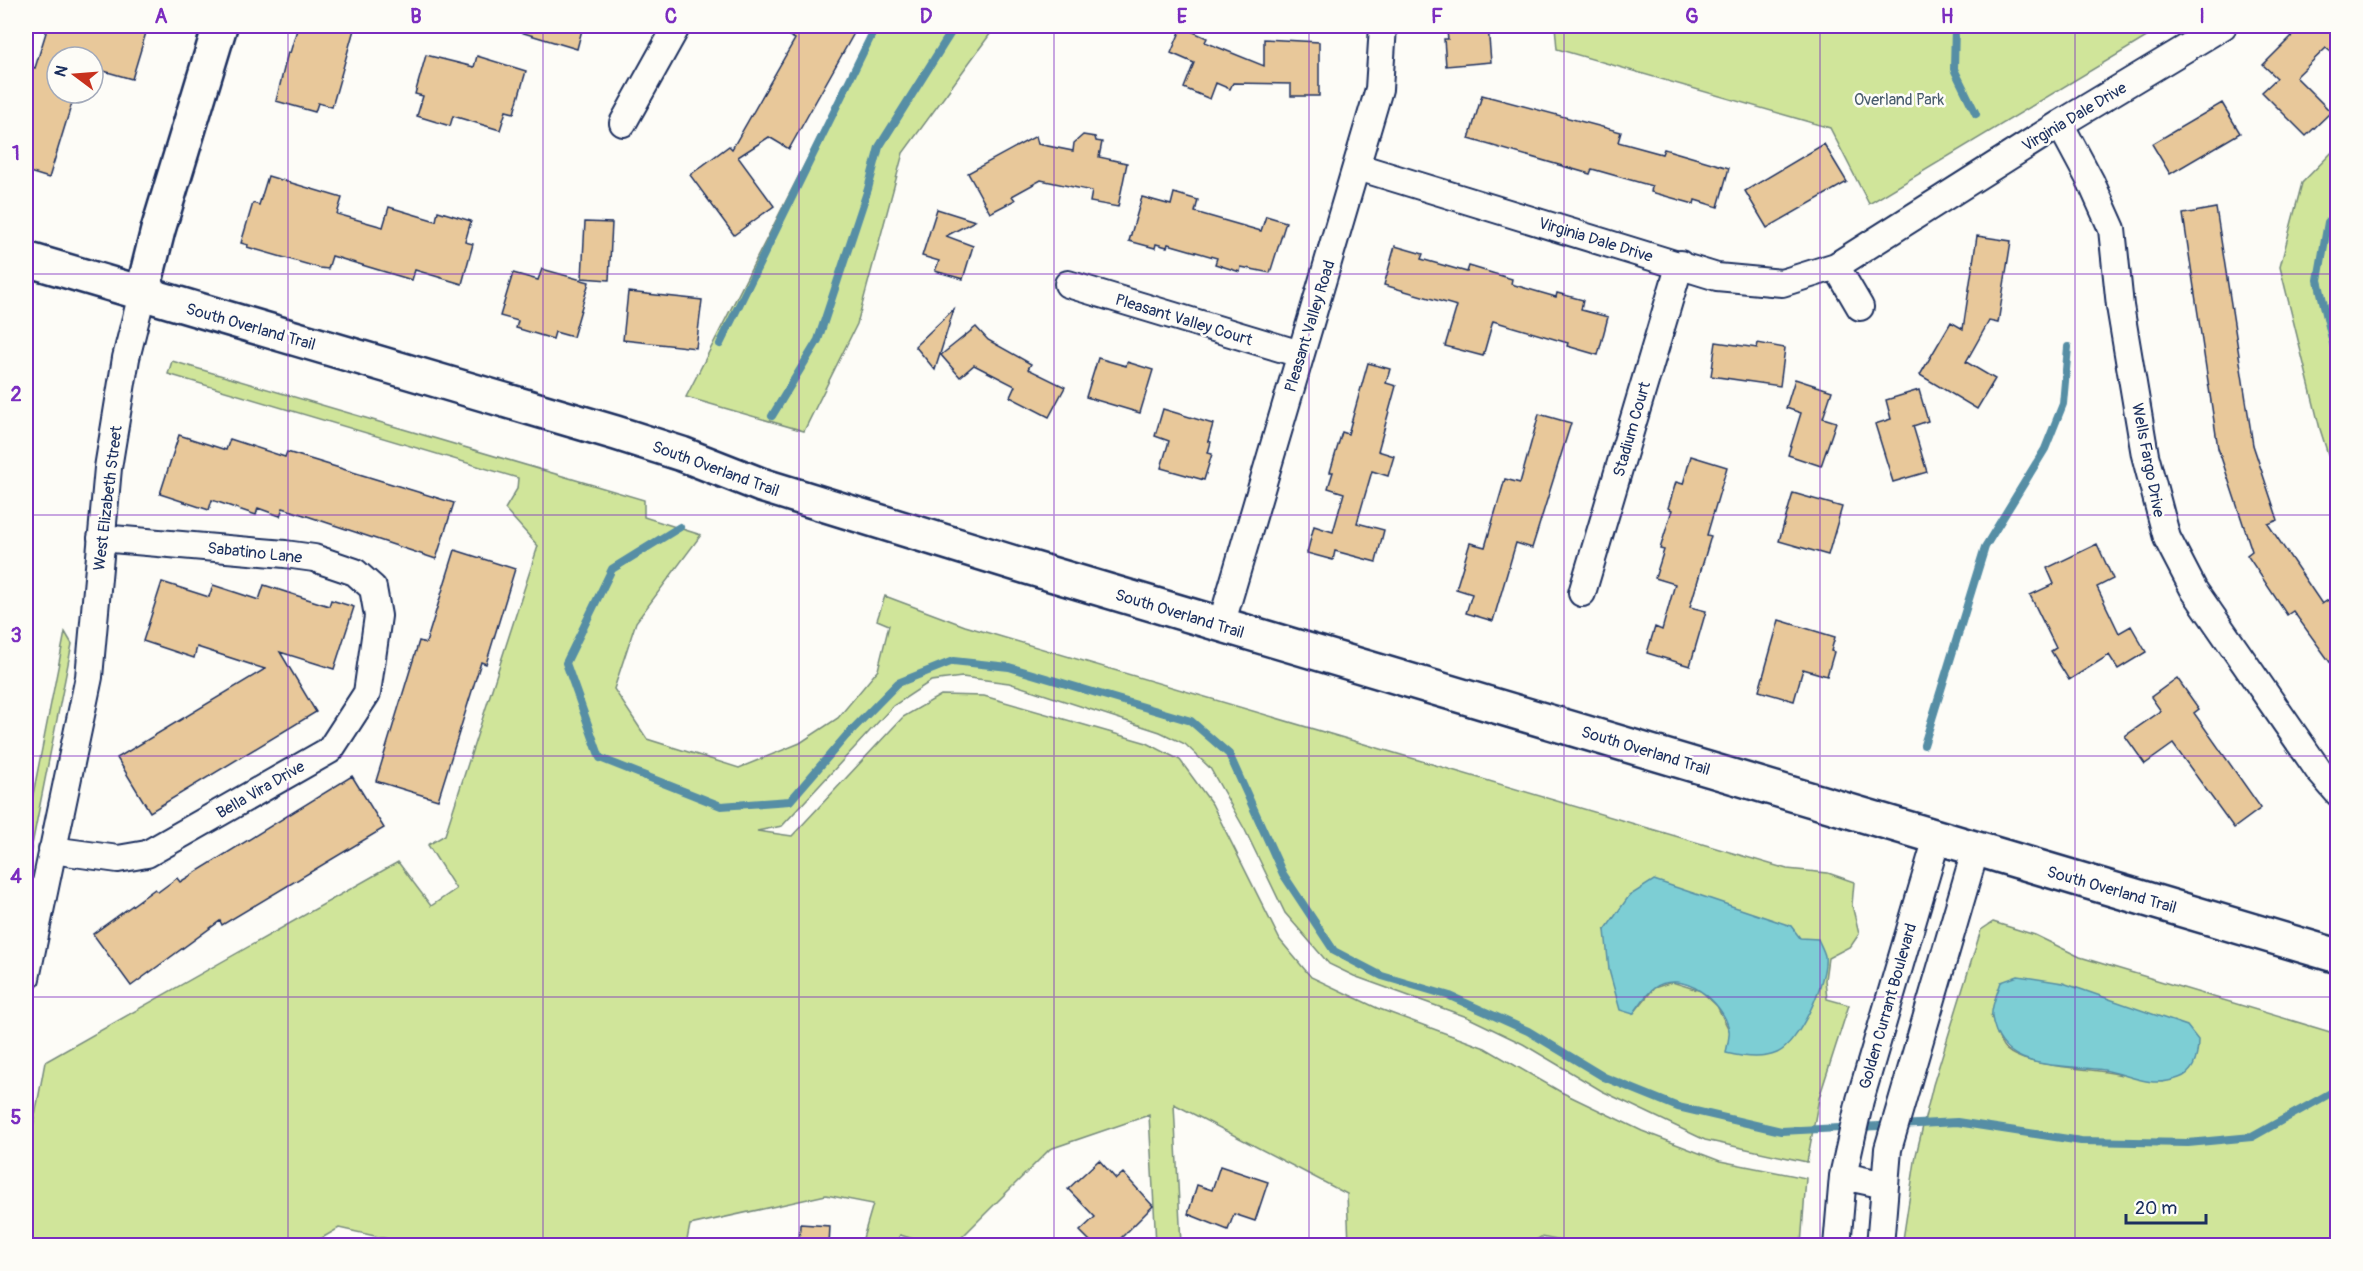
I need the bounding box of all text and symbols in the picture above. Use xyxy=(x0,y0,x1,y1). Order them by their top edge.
text: A xyxy=(155,4,168,29)
text: B xyxy=(410,4,422,29)
text: C xyxy=(665,4,677,29)
text: D xyxy=(920,4,933,29)
text: E xyxy=(1177,4,1188,29)
text: F xyxy=(1431,4,1443,29)
text: G xyxy=(1685,4,1699,29)
text: H xyxy=(1941,4,1954,29)
text: I xyxy=(2199,4,2205,29)
north arrow xyxy=(45,45,105,105)
text: N xyxy=(50,63,73,79)
street label: Virginia Dale Drive xyxy=(2019,78,2131,156)
park label: Overland Park xyxy=(1854,90,1944,110)
text: 1 xyxy=(12,141,20,166)
street label: Virginia Dale Drive xyxy=(1536,213,1655,267)
street label: Pleasant Valley Road xyxy=(1280,258,1340,395)
street label: Pleasant Valley Court xyxy=(1113,290,1255,350)
street label: South Overland Trail xyxy=(184,299,318,355)
street label: Stadium Court xyxy=(1609,379,1655,479)
text: 2 xyxy=(10,382,22,407)
street label: Wells Fargo Drive xyxy=(2127,401,2169,519)
street label: West Elizabeth Street xyxy=(89,424,127,572)
street label: South Overland Trail xyxy=(649,437,782,501)
street label: Sabatino Lane xyxy=(207,538,303,568)
street label: South Overland Trail xyxy=(1113,585,1247,643)
text: 3 xyxy=(10,623,22,648)
street label: South Overland Trail xyxy=(1579,722,1713,780)
street label: Bella Vira Drive xyxy=(213,756,308,823)
street label: South Overland Trail xyxy=(2045,862,2179,918)
text: 4 xyxy=(10,864,22,889)
street label: Golden Currant Boulevard xyxy=(1855,921,1921,1091)
text: 5 xyxy=(11,1105,22,1130)
scale bar xyxy=(2126,1187,2206,1225)
text: 20 m xyxy=(2135,1197,2177,1220)

